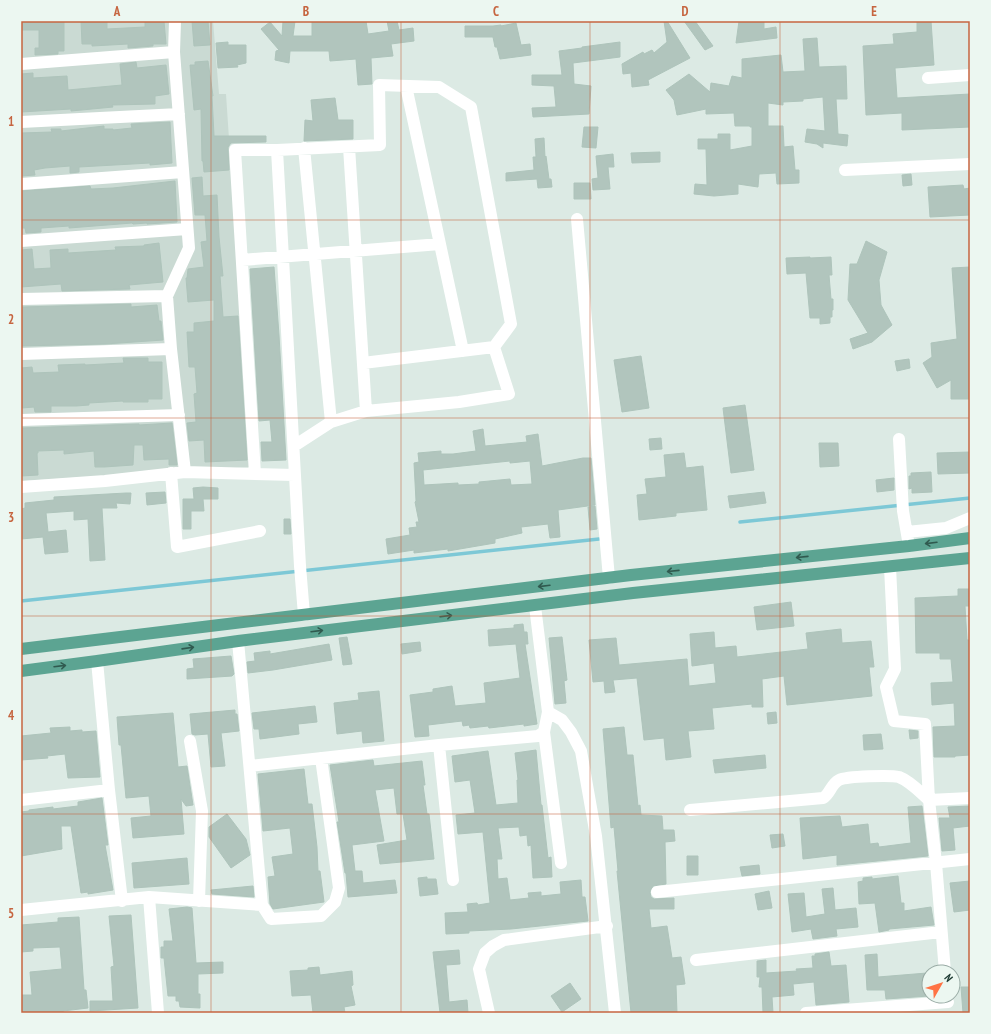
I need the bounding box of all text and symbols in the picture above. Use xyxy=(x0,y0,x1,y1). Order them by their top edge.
text: A xyxy=(113,3,121,20)
text: B xyxy=(303,3,309,20)
text: C xyxy=(493,3,499,20)
text: D xyxy=(682,3,689,20)
text: E xyxy=(871,3,877,20)
text: 1 xyxy=(8,113,14,130)
text: 2 xyxy=(8,311,14,328)
text: 3 xyxy=(8,509,14,526)
one-way arrow xyxy=(925,539,938,547)
one-way arrow xyxy=(796,554,809,561)
one-way arrow xyxy=(667,567,680,575)
one-way arrow xyxy=(538,582,551,590)
one-way arrow xyxy=(440,612,453,620)
one-way arrow xyxy=(310,627,323,635)
one-way arrow xyxy=(182,644,195,652)
one-way arrow xyxy=(53,662,66,670)
text: 4 xyxy=(8,707,15,724)
text: 5 xyxy=(8,905,14,922)
north arrow xyxy=(921,964,961,1004)
text: N xyxy=(941,971,956,984)

